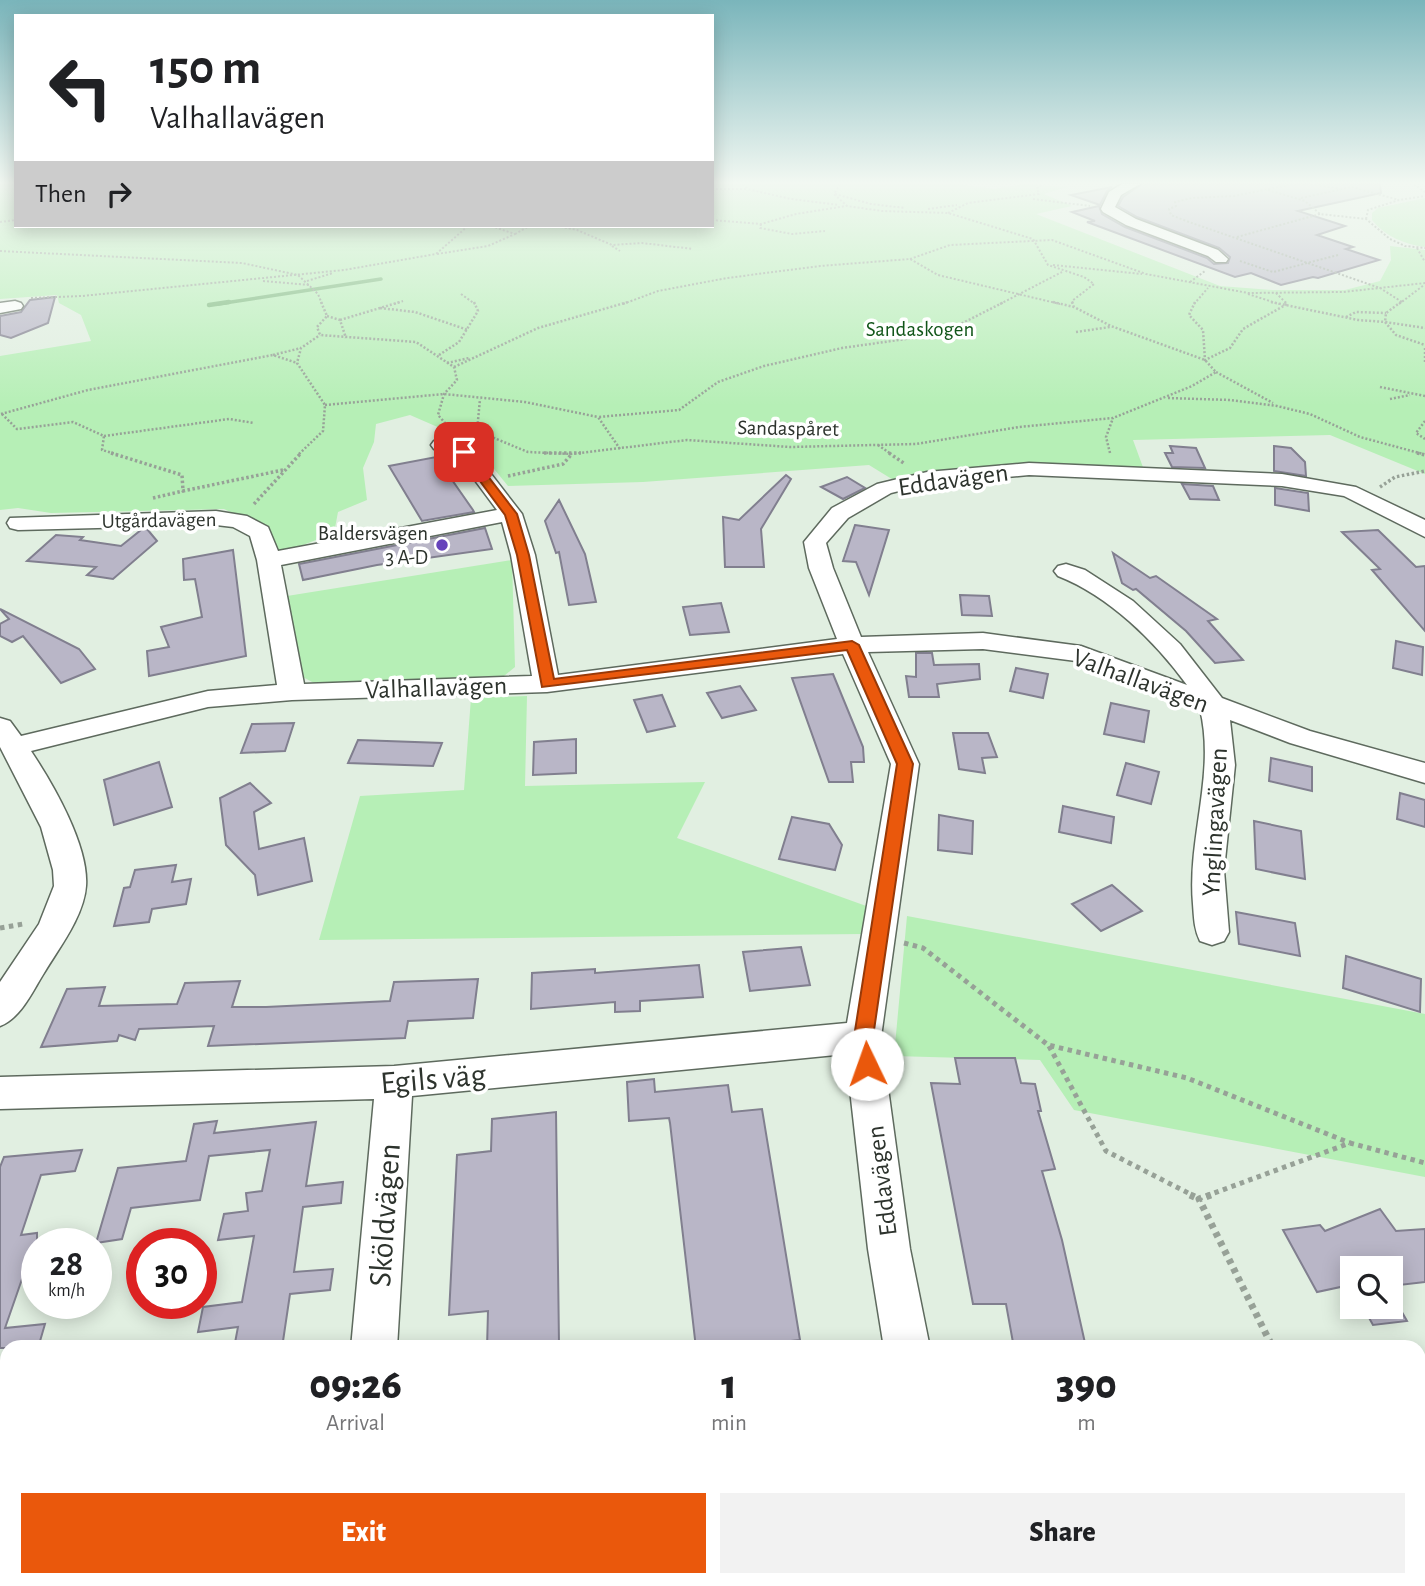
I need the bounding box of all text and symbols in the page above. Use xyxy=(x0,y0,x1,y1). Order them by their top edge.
icon: left xyxy=(35,42,126,133)
text: 150 m xyxy=(150,44,261,93)
text: Valhallavägen xyxy=(150,102,325,134)
icon: right xyxy=(100,175,138,213)
text: Then xyxy=(35,181,86,207)
park label: Sandaskogen xyxy=(866,319,974,340)
street label: Sandaspåret xyxy=(737,417,839,440)
pin xyxy=(434,422,494,482)
icon: arrive xyxy=(445,433,483,471)
street label: Eddavägen xyxy=(896,459,1010,501)
street label: Utgårdavägen xyxy=(101,509,217,532)
place label: Baldersvägen 3 A-D xyxy=(318,523,428,568)
marker: Baldersvägen 3 A-D xyxy=(434,537,450,553)
street label: Valhallavägen xyxy=(1069,644,1212,718)
street label: Valhallavägen xyxy=(364,673,508,703)
street label: Ynglingavägen xyxy=(1198,747,1232,897)
position arrow xyxy=(830,1027,904,1101)
street label: Egils väg xyxy=(379,1058,488,1100)
street label: Eddavägen xyxy=(862,1124,902,1238)
street label: Sköldvägen xyxy=(364,1142,406,1288)
speed limit sign: 30 xyxy=(126,1228,217,1319)
text: 28 xyxy=(50,1247,83,1282)
map controls xyxy=(1340,1256,1403,1319)
button: search xyxy=(1340,1256,1403,1319)
text: km/h xyxy=(48,1282,85,1300)
text: 09:26 xyxy=(309,1364,402,1406)
text: 1 xyxy=(721,1364,737,1406)
text: 390 xyxy=(1056,1364,1117,1406)
text: Arrival xyxy=(326,1412,385,1435)
text: min xyxy=(711,1412,747,1435)
text: m xyxy=(1077,1412,1096,1435)
button: Exit xyxy=(21,1493,706,1573)
button: Share xyxy=(720,1493,1405,1573)

